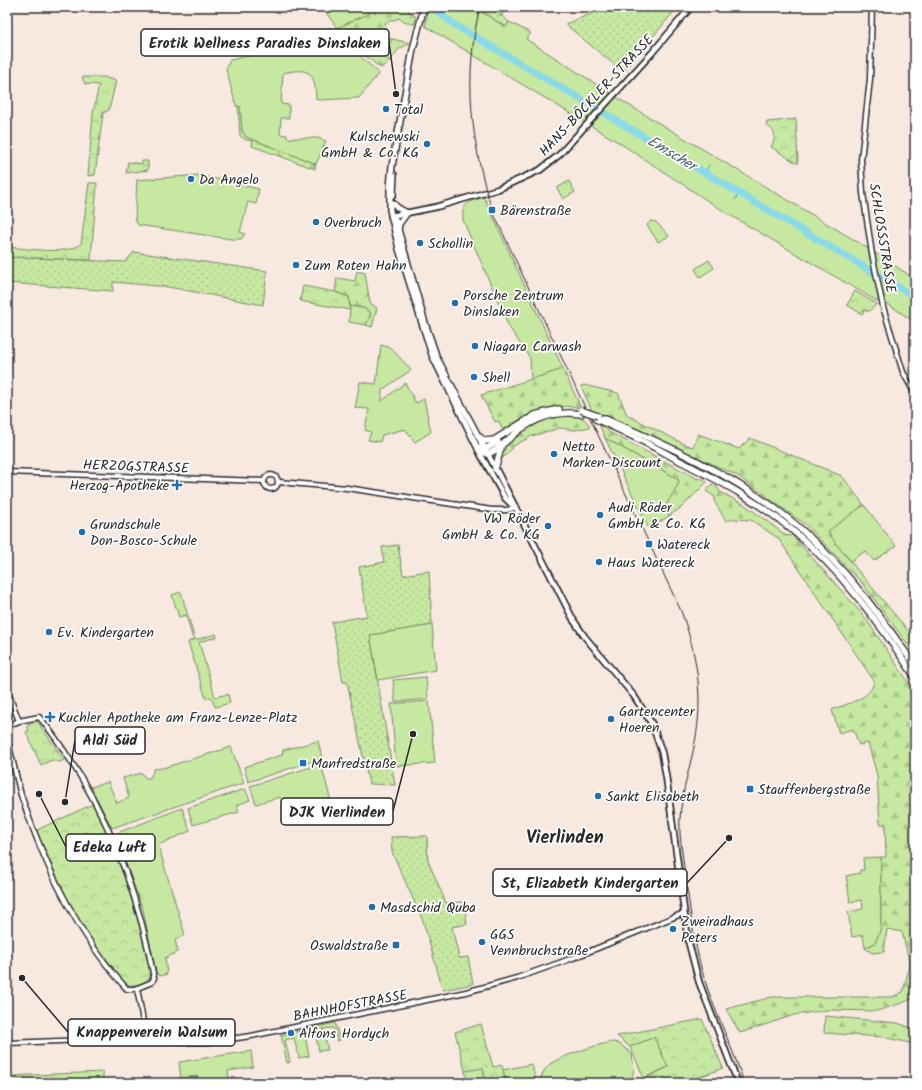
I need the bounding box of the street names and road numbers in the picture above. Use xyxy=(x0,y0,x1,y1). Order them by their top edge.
street label: HANS-BÖCKLER-STRASSE xyxy=(534,29,660,162)
street label: SCHLOSSSTRASSE xyxy=(862,182,902,295)
street label: HERZOGSTRASSE xyxy=(82,454,190,480)
street label: BAHNHOFSTRASSE xyxy=(291,984,410,1028)

